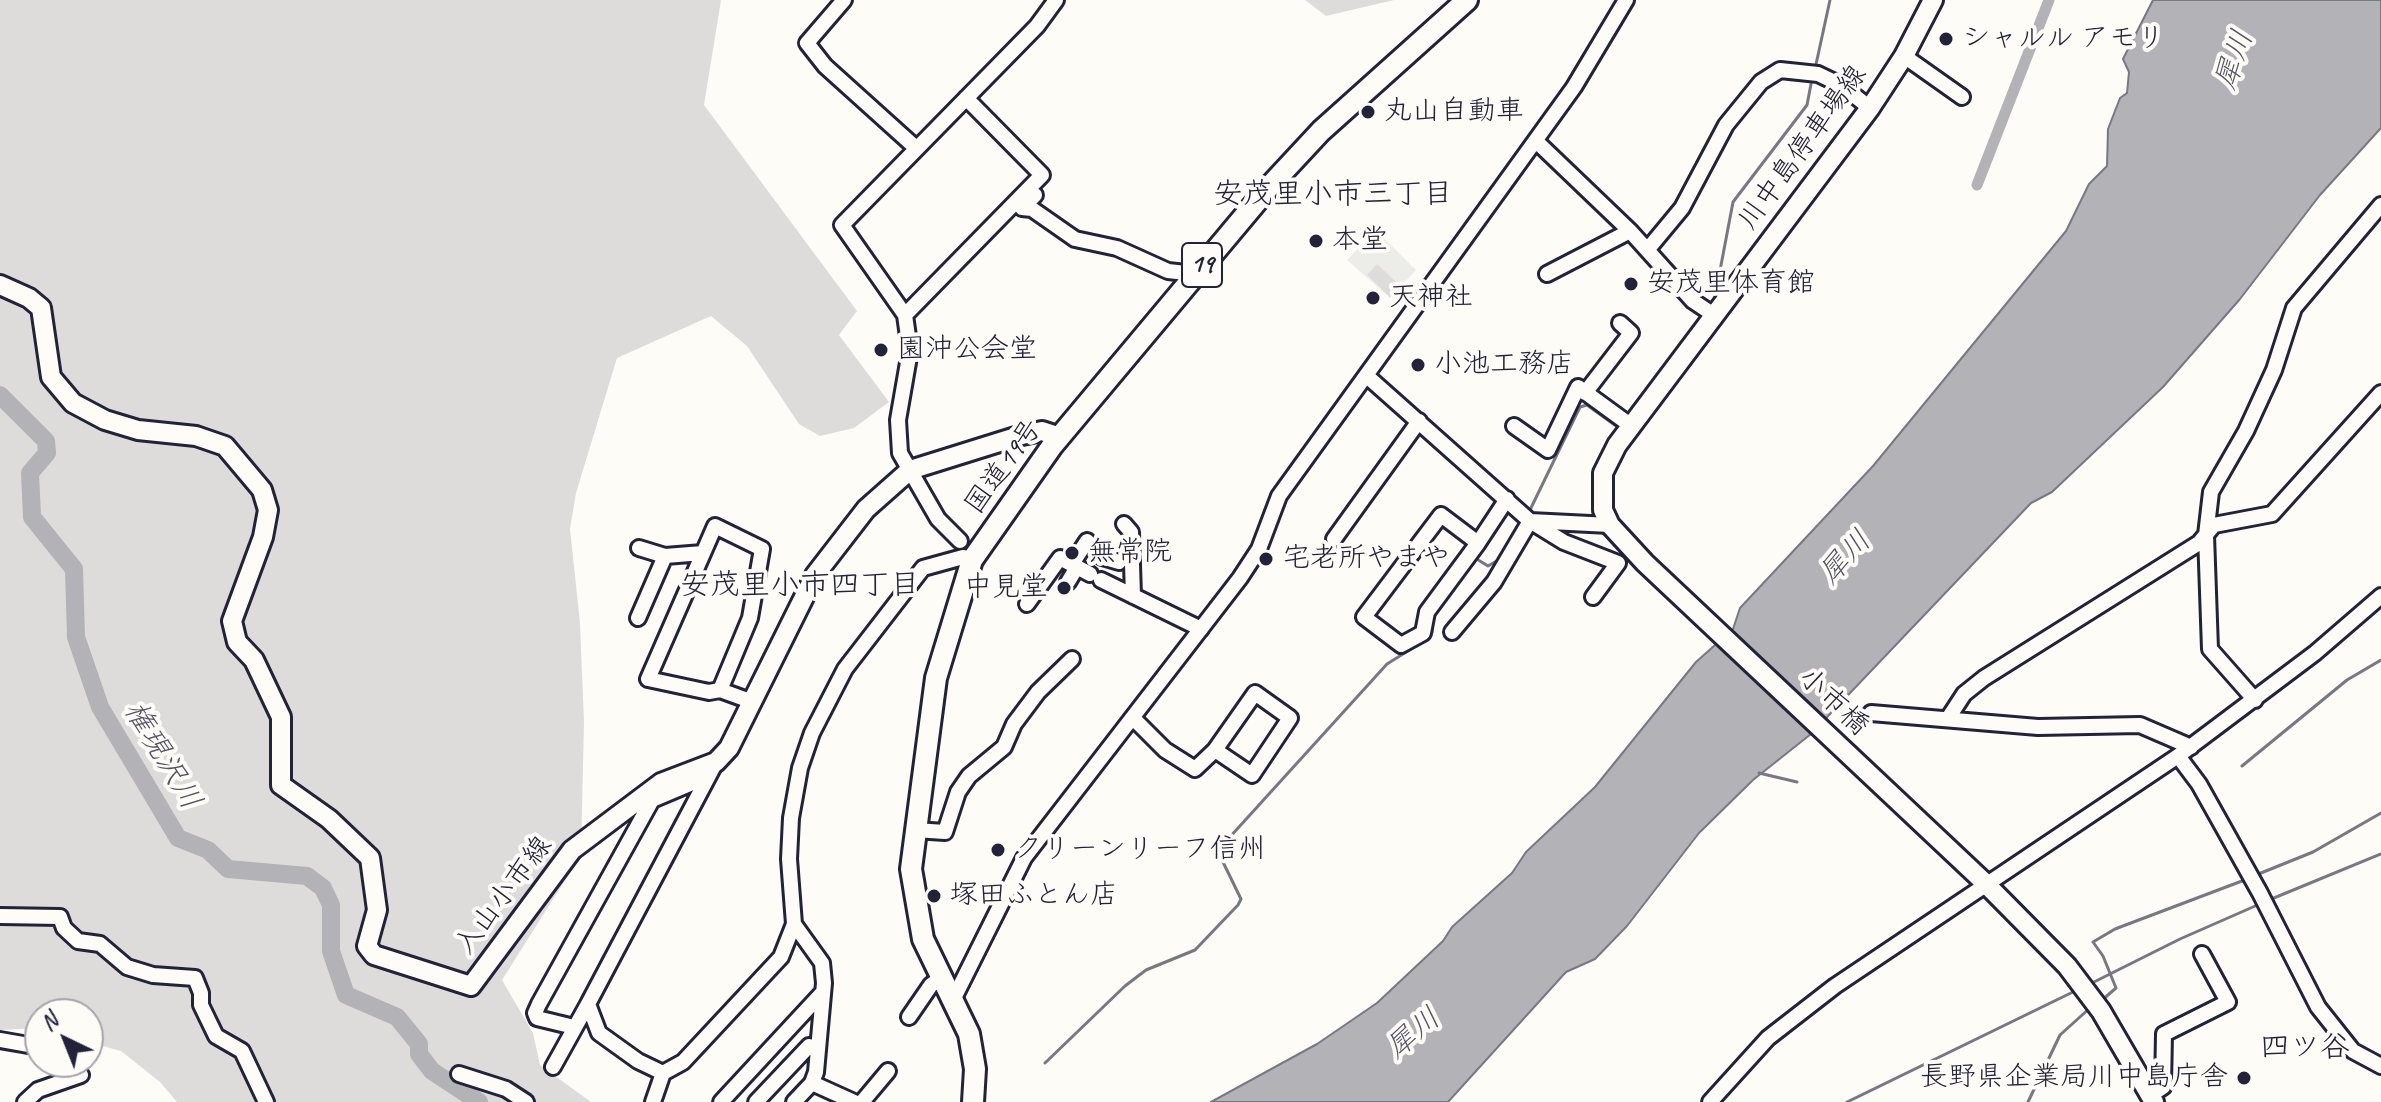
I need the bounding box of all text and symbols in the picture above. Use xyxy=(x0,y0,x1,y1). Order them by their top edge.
place label: シャルル アモリ xyxy=(1962,22,2165,56)
water label: 犀川 xyxy=(2208,26,2262,94)
marker: シャルル アモリ xyxy=(1937,30,1955,48)
street label: 川中島停車場線 xyxy=(1732,59,1874,237)
place label: 丸山自動車 xyxy=(1384,95,1524,129)
marker: 丸山自動車 xyxy=(1359,103,1377,121)
district label: 安茂里小市三丁目 xyxy=(1213,177,1453,213)
place label: 本堂 xyxy=(1332,224,1388,258)
marker: 本堂 xyxy=(1307,232,1325,250)
road number: 19 xyxy=(1182,243,1222,287)
place label: 安茂里体育館 xyxy=(1647,267,1815,301)
marker: 安茂里体育館 xyxy=(1622,275,1640,293)
place label: 天神社 xyxy=(1389,281,1473,315)
marker: 天神社 xyxy=(1364,289,1382,307)
place label: 園沖公会堂 xyxy=(897,333,1037,367)
marker: 園沖公会堂 xyxy=(872,341,890,359)
place label: 小池工務店 xyxy=(1434,348,1574,382)
marker: 小池工務店 xyxy=(1409,356,1427,374)
street label: 国道19号 xyxy=(958,413,1050,521)
water label: 犀川 xyxy=(1812,524,1880,592)
place label: 無常院 xyxy=(1088,536,1172,570)
place label: 宅老所やまや xyxy=(1282,542,1450,576)
marker: 無常院 xyxy=(1063,544,1081,562)
marker: 宅老所やまや xyxy=(1257,550,1275,568)
district label: 安茂里小市四丁目 xyxy=(680,568,920,604)
place label: 中見堂 xyxy=(964,571,1048,605)
marker: 中見堂 xyxy=(1055,579,1073,597)
street label: 小市橋 xyxy=(1791,661,1875,743)
water label: 権現沢川 xyxy=(116,695,208,817)
street label: 入山小市線 xyxy=(448,830,560,962)
place label: クリーンリーフ信州 xyxy=(1014,833,1266,867)
marker: クリーンリーフ信州 xyxy=(989,841,1007,859)
place label: 塚田ふとん店 xyxy=(950,879,1118,913)
marker: 塚田ふとん店 xyxy=(925,887,943,905)
north arrow xyxy=(24,998,104,1078)
water label: 犀川 xyxy=(1379,1001,1449,1067)
text: N xyxy=(34,1007,64,1037)
district label: 四ツ谷 xyxy=(2260,1030,2350,1066)
place label: 長野県企業局川中島庁舎 xyxy=(1920,1061,2228,1095)
marker: 長野県企業局川中島庁舎 xyxy=(2235,1069,2253,1087)

